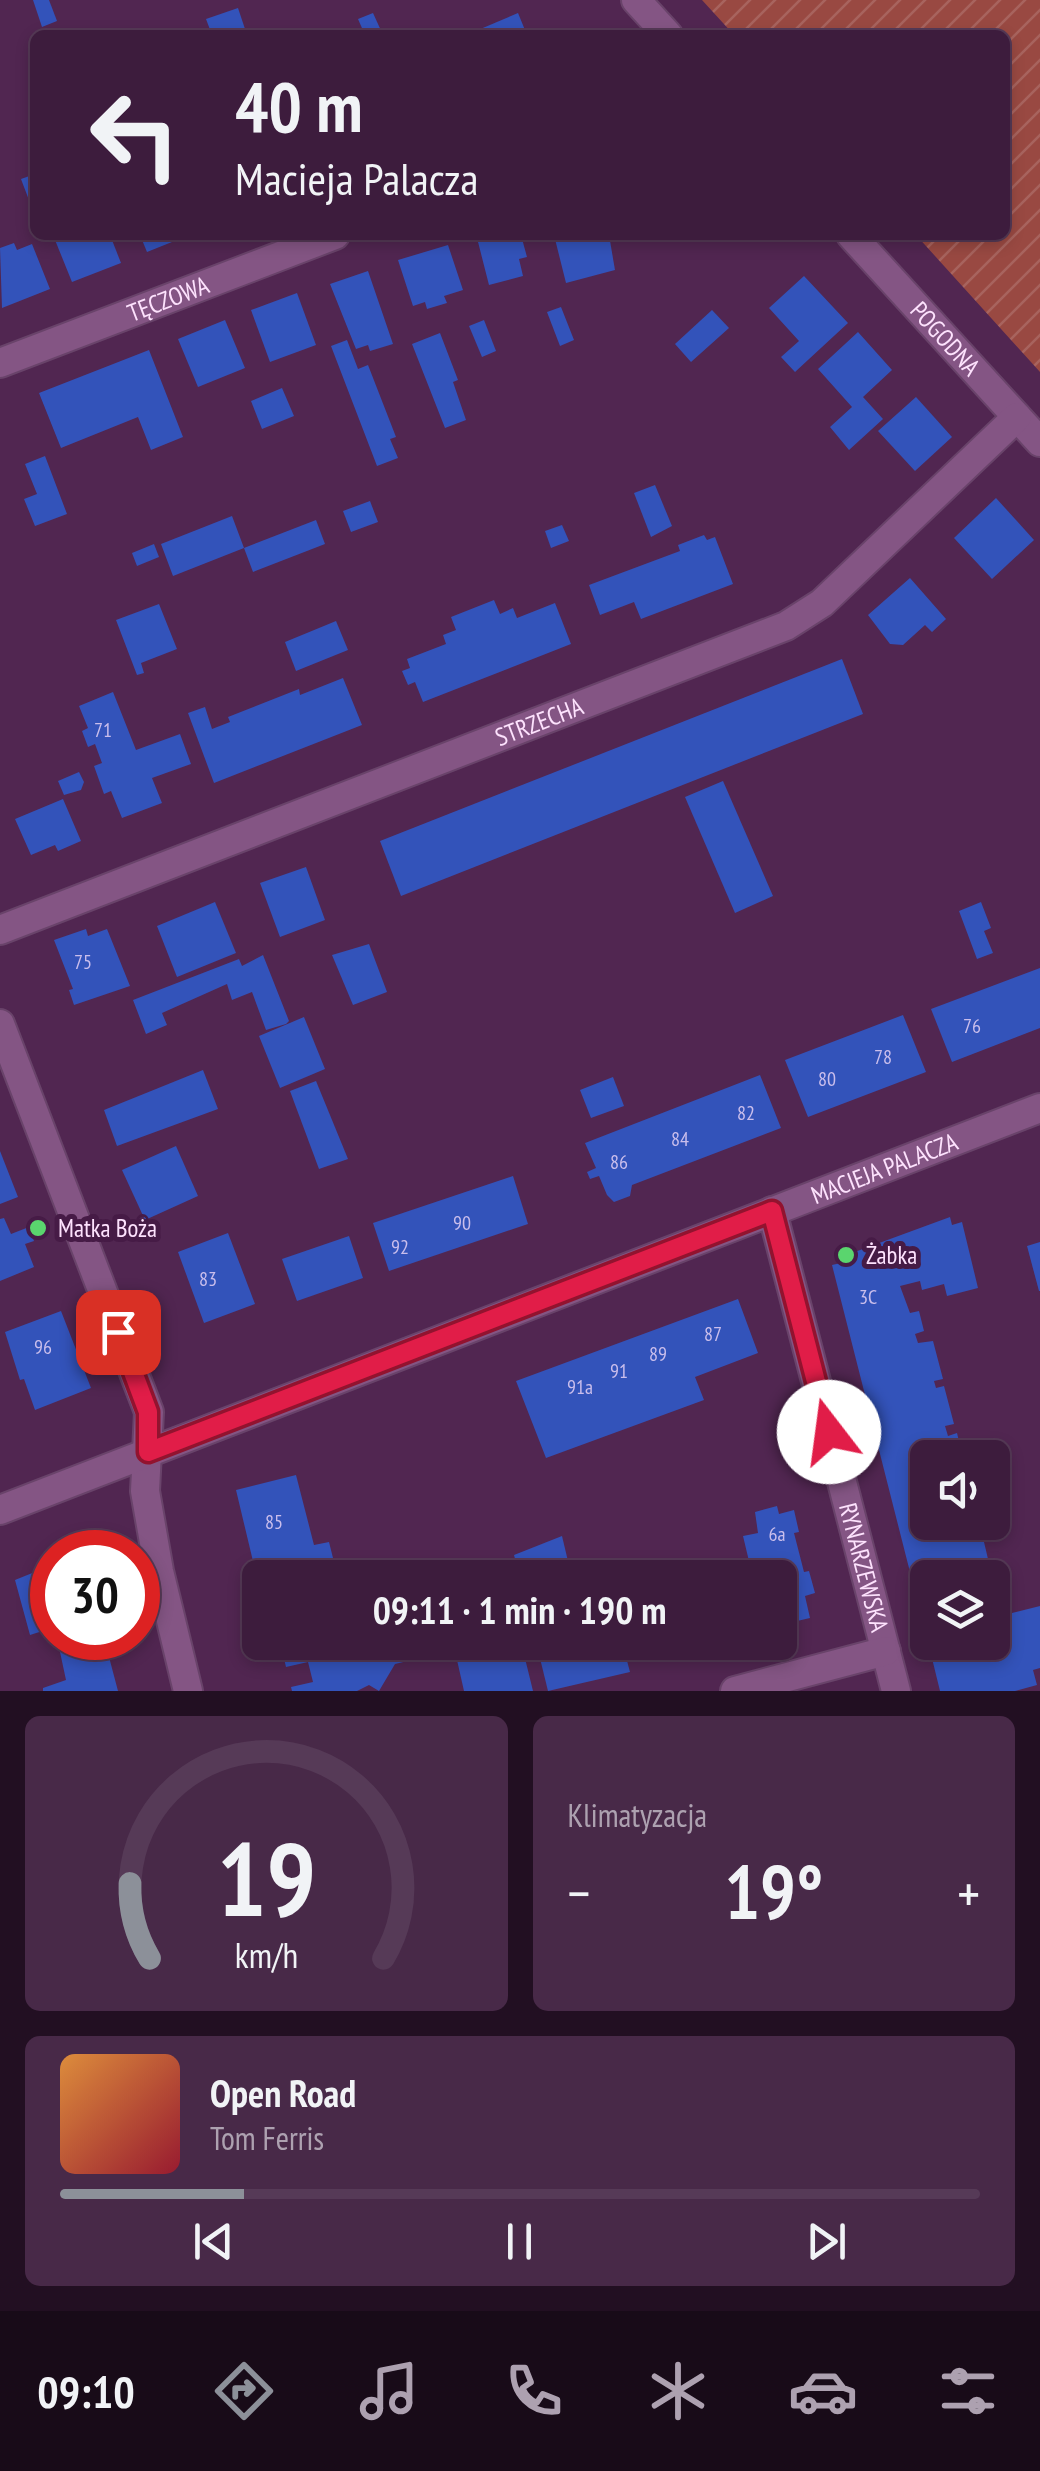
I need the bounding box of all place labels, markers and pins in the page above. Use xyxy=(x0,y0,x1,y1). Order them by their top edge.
place label: Matka Boża xyxy=(58,1212,157,1244)
marker: Matka Boża xyxy=(27,1217,49,1239)
place label: Żabka xyxy=(866,1239,917,1271)
marker: Żabka xyxy=(835,1244,857,1266)
pin xyxy=(76,1290,161,1375)

